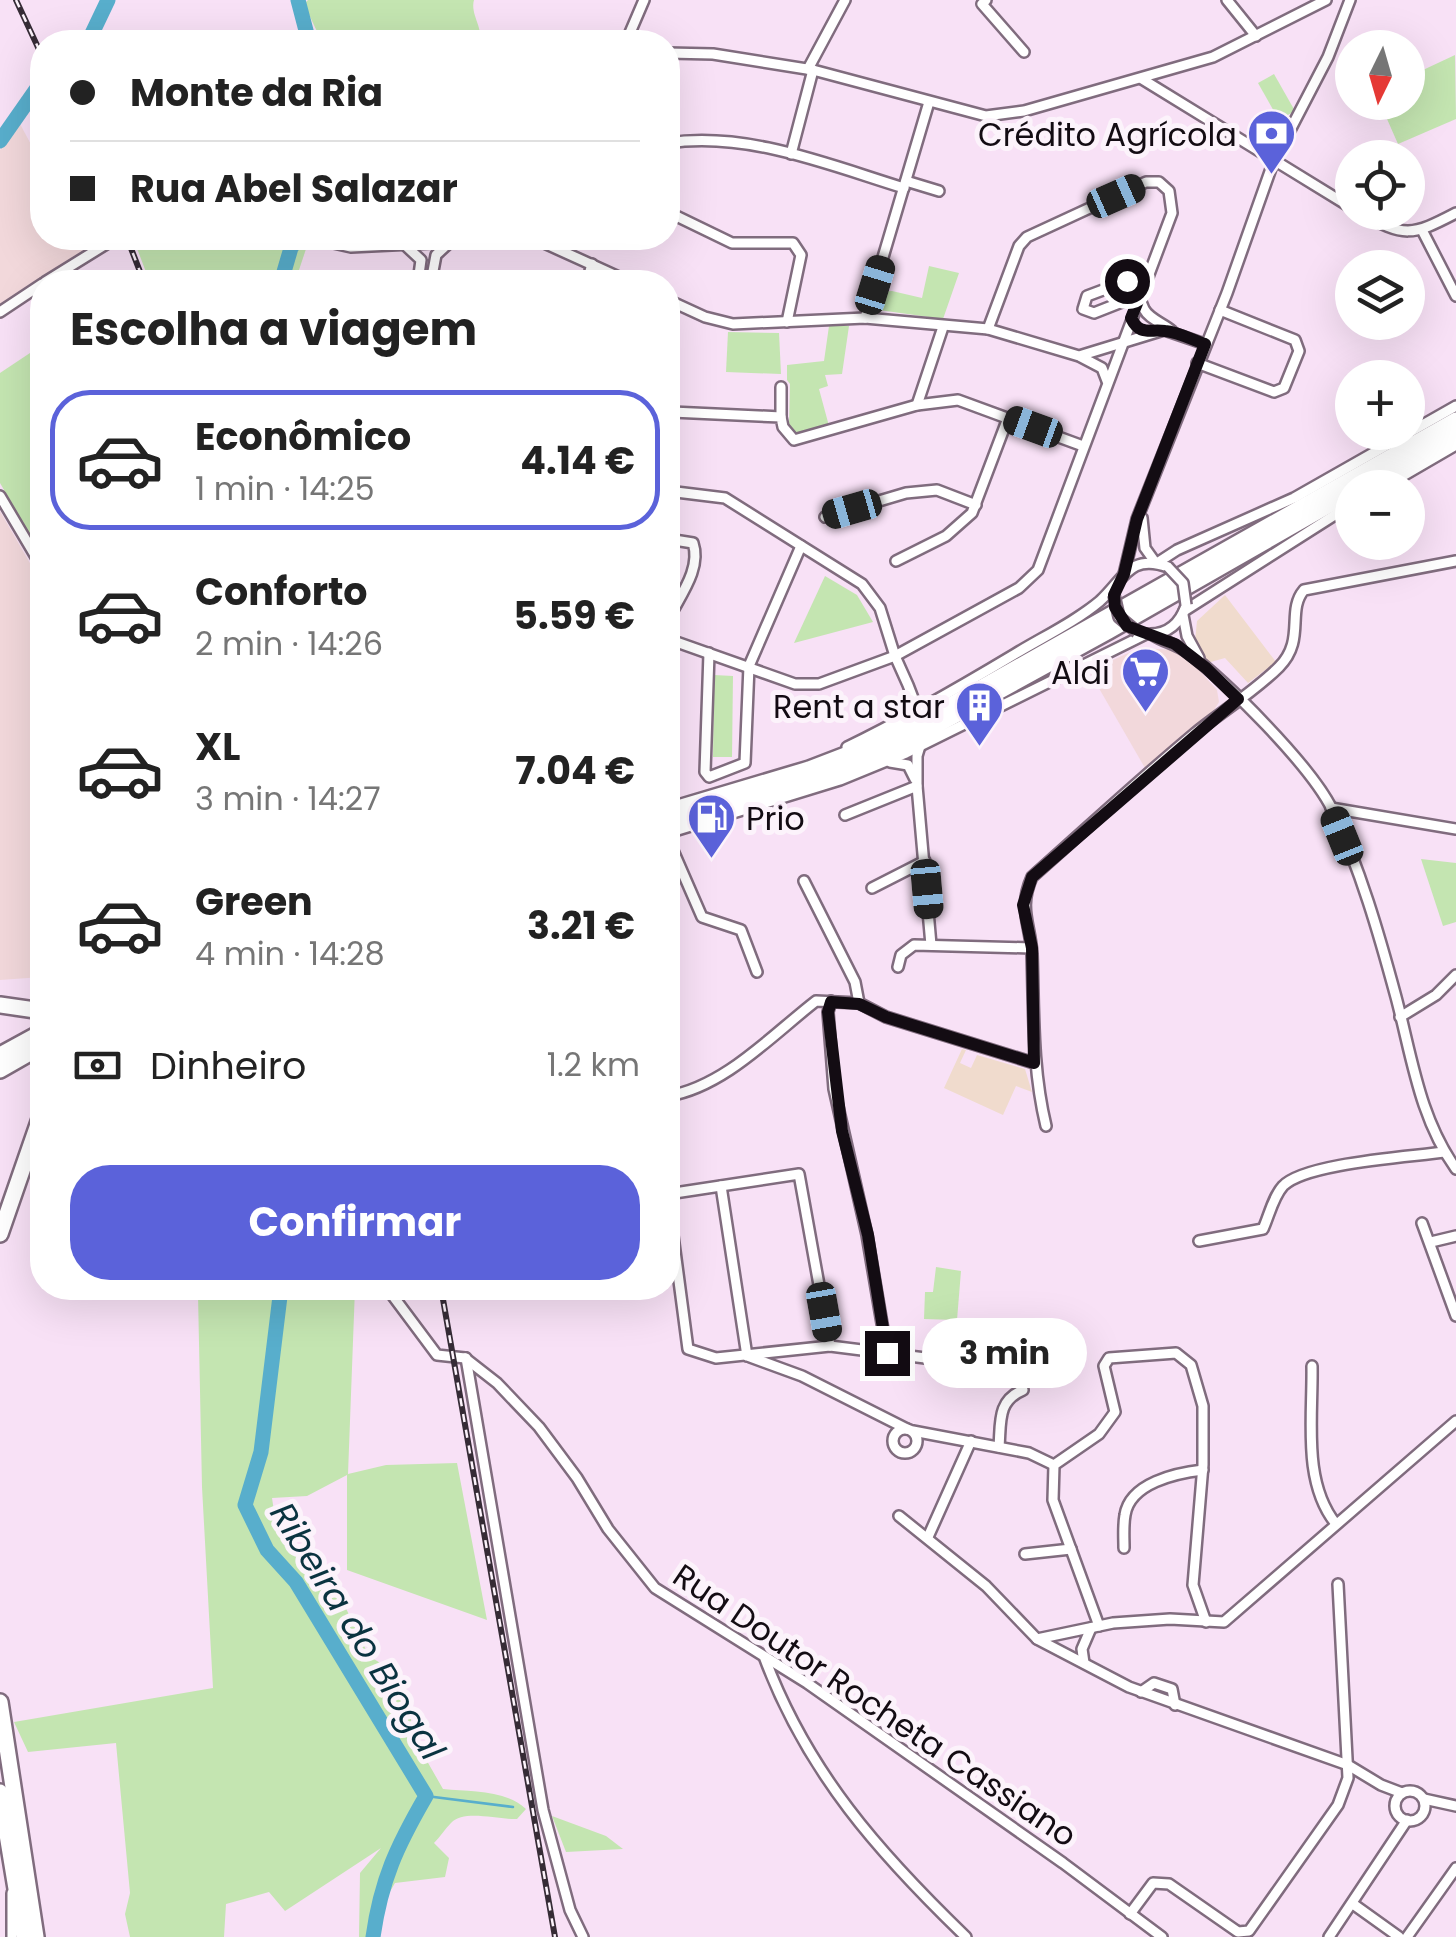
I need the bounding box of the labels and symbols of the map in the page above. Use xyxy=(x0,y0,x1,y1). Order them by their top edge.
north arrow xyxy=(1335,30,1425,120)
bank icon: Crédito Agrícola xyxy=(1246,108,1298,176)
place label: Crédito Agrícola xyxy=(978,112,1237,157)
car xyxy=(1082,170,1150,222)
car xyxy=(852,252,898,318)
route start xyxy=(1105,259,1150,304)
car xyxy=(1000,403,1066,451)
car xyxy=(819,486,885,532)
supermarket icon: Aldi xyxy=(1119,646,1171,714)
place label: Aldi xyxy=(1051,650,1110,695)
building icon: Rent a star xyxy=(954,680,1006,748)
place label: Rent a star xyxy=(773,684,945,729)
fuel station icon: Prio xyxy=(685,792,737,860)
place label: Prio xyxy=(746,796,805,841)
car xyxy=(1317,803,1367,869)
car xyxy=(909,858,945,920)
car xyxy=(804,1280,844,1344)
callout: 3 min xyxy=(922,1318,1087,1388)
route end xyxy=(865,1331,910,1376)
water label: Ribeira do Biogal xyxy=(259,1493,457,1770)
street label: Rua Doutor Rocheta Cassiano xyxy=(664,1553,1086,1857)

